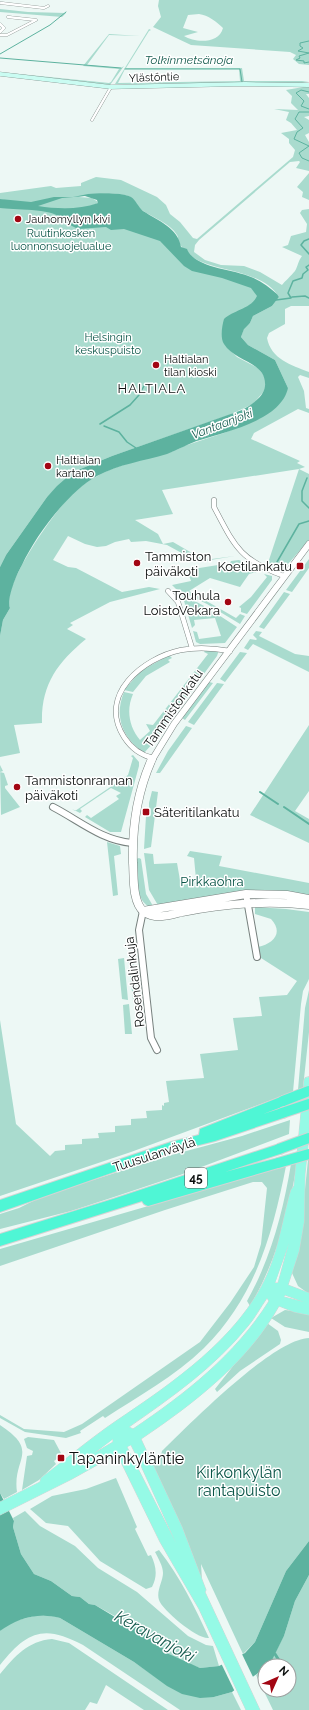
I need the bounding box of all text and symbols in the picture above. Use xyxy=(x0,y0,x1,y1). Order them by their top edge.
water label: Tolkinmetsänoja xyxy=(145,53,233,67)
street label: Ylästöntie xyxy=(129,70,180,85)
place label: Jauhomyllyn kivi xyxy=(26,213,110,226)
marker: Jauhomyllyn kivi xyxy=(13,214,23,224)
park label: Ruutinkosken luonnonsuojelualue xyxy=(11,227,112,253)
park label: Helsingin keskuspuisto xyxy=(75,331,142,357)
place label: Haltialan tilan kioski xyxy=(164,353,217,379)
marker: Haltialan tilan kioski xyxy=(151,360,161,370)
district label: HALTIALA xyxy=(118,381,186,396)
water label: Vantaanjoki xyxy=(190,406,255,442)
place label: Haltialan kartano xyxy=(56,454,101,480)
marker: Haltialan kartano xyxy=(43,461,53,471)
place label: Tammiston päiväkoti xyxy=(145,549,211,579)
marker: Tammiston päiväkoti xyxy=(132,558,142,568)
place label: Koetilankatu xyxy=(217,559,292,574)
marker: Koetilankatu xyxy=(295,561,305,571)
place label: Touhula LoistoVekara xyxy=(143,588,220,618)
marker: Touhula LoistoVekara xyxy=(223,597,233,607)
street label: Tammistonkatu xyxy=(141,666,206,750)
place label: Tammistonrannan päiväkoti xyxy=(25,773,133,803)
marker: Tammistonrannan päiväkoti xyxy=(12,782,22,792)
place label: Säteritilankatu xyxy=(154,805,240,820)
marker: Säteritilankatu xyxy=(141,807,151,817)
park label: Pirkkaohra xyxy=(180,874,244,889)
street label: Rosendalinkuja xyxy=(121,936,148,1028)
street label: Tuusulanväylä xyxy=(111,1134,197,1175)
road number: 45 xyxy=(185,1168,207,1188)
place label: Tapaninkyläntie xyxy=(69,1449,184,1468)
marker: Tapaninkyläntie xyxy=(56,1453,66,1463)
park label: Kirkonkylän rantapuisto xyxy=(196,1463,282,1500)
water label: Keravanjoki xyxy=(111,1606,199,1666)
north arrow xyxy=(257,1658,297,1698)
text: N xyxy=(276,1664,291,1679)

